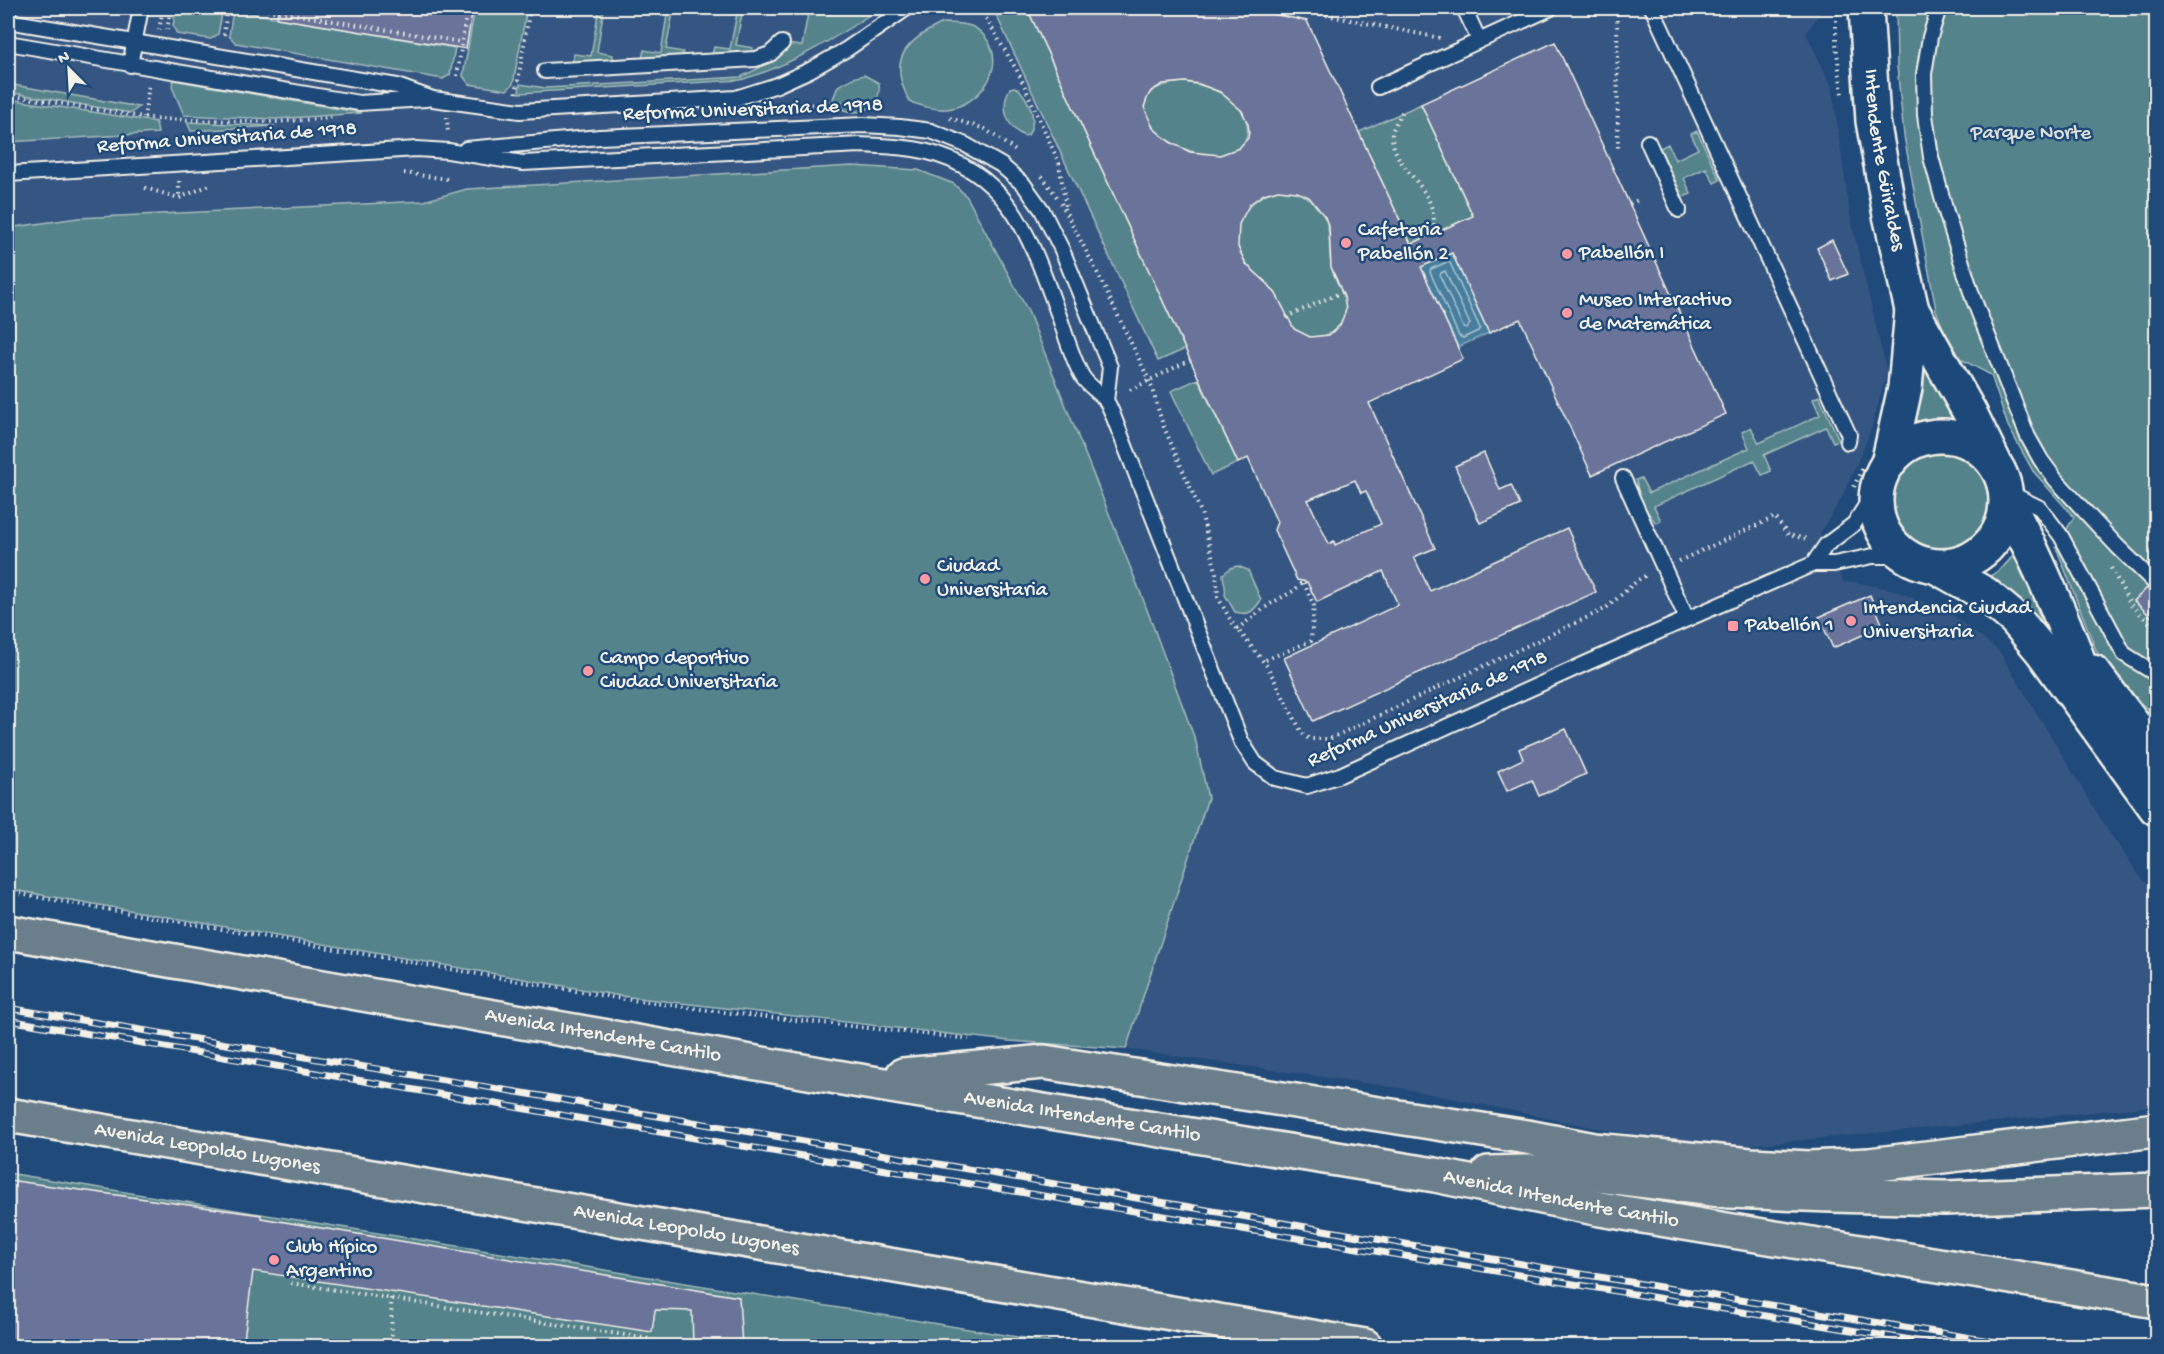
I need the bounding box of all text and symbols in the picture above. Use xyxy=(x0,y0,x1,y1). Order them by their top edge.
north arrow xyxy=(39,39,99,99)
text: N xyxy=(56,47,73,69)
street label: Intendente Güiraldes xyxy=(1857,68,1911,255)
street label: Reforma Universitaria de 1918 xyxy=(622,94,884,128)
street label: Reforma Universitaria de 1918 xyxy=(96,117,358,161)
park label: Parque Norte xyxy=(1970,122,2092,147)
place label: Cafeteria Pabellón 2 xyxy=(1357,219,1449,268)
marker: Cafeteria Pabellón 2 xyxy=(1339,236,1353,250)
place label: Pabellón I xyxy=(1578,242,1664,267)
marker: Pabellón I xyxy=(1560,247,1574,261)
place label: Museo Interactivo de Matemática xyxy=(1579,289,1732,338)
marker: Museo Interactivo de Matemática xyxy=(1560,306,1574,320)
place label: Ciudad Universitaria xyxy=(937,555,1049,604)
marker: Ciudad Universitaria xyxy=(918,572,932,586)
place label: Intendencia Ciudad Universitaria xyxy=(1863,597,2033,646)
place label: Pabellón 1 xyxy=(1744,614,1834,639)
marker: Intendencia Ciudad Universitaria xyxy=(1844,614,1858,628)
marker: Pabellón 1 xyxy=(1726,619,1740,633)
street label: Reforma Universitaria de 1918 xyxy=(1304,646,1552,774)
place label: Campo deportivo Ciudad Universitaria xyxy=(600,647,779,696)
marker: Campo deportivo Ciudad Universitaria xyxy=(581,664,595,678)
street label: Avenida Intendente Cantilo xyxy=(483,1003,723,1069)
street label: Avenida Intendente Cantilo xyxy=(962,1086,1203,1149)
street label: Avenida Leopoldo Lugones xyxy=(92,1117,323,1181)
street label: Avenida Intendente Cantilo xyxy=(1441,1164,1681,1234)
street label: Avenida Leopoldo Lugones xyxy=(572,1199,802,1262)
place label: Club Hípico Argentino xyxy=(286,1236,377,1285)
marker: Club Hípico Argentino xyxy=(267,1253,281,1267)

